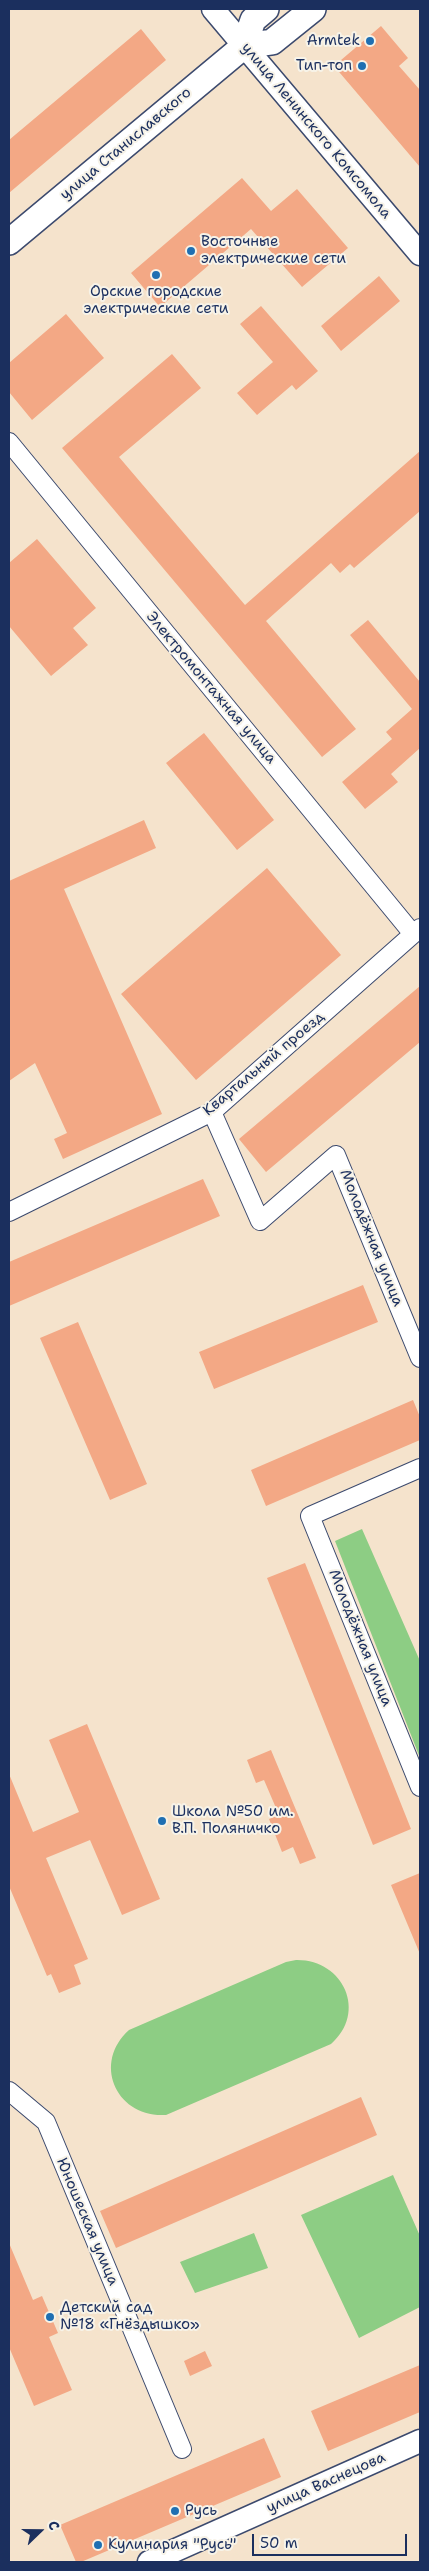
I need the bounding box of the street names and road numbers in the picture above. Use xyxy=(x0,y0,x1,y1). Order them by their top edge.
street label: улица Ленинского Комсомола xyxy=(237,39,395,223)
street label: улица Станиславского xyxy=(57,84,195,204)
street label: Электромонтажная улица xyxy=(142,608,280,768)
street label: Квартальный проезд xyxy=(200,1008,328,1120)
street label: Молодёжная улица xyxy=(335,1167,407,1309)
street label: Молодёжная улица xyxy=(324,1567,396,1709)
street label: Юношеская улица xyxy=(52,2156,122,2288)
street label: улица Васнецова xyxy=(264,2449,388,2517)

